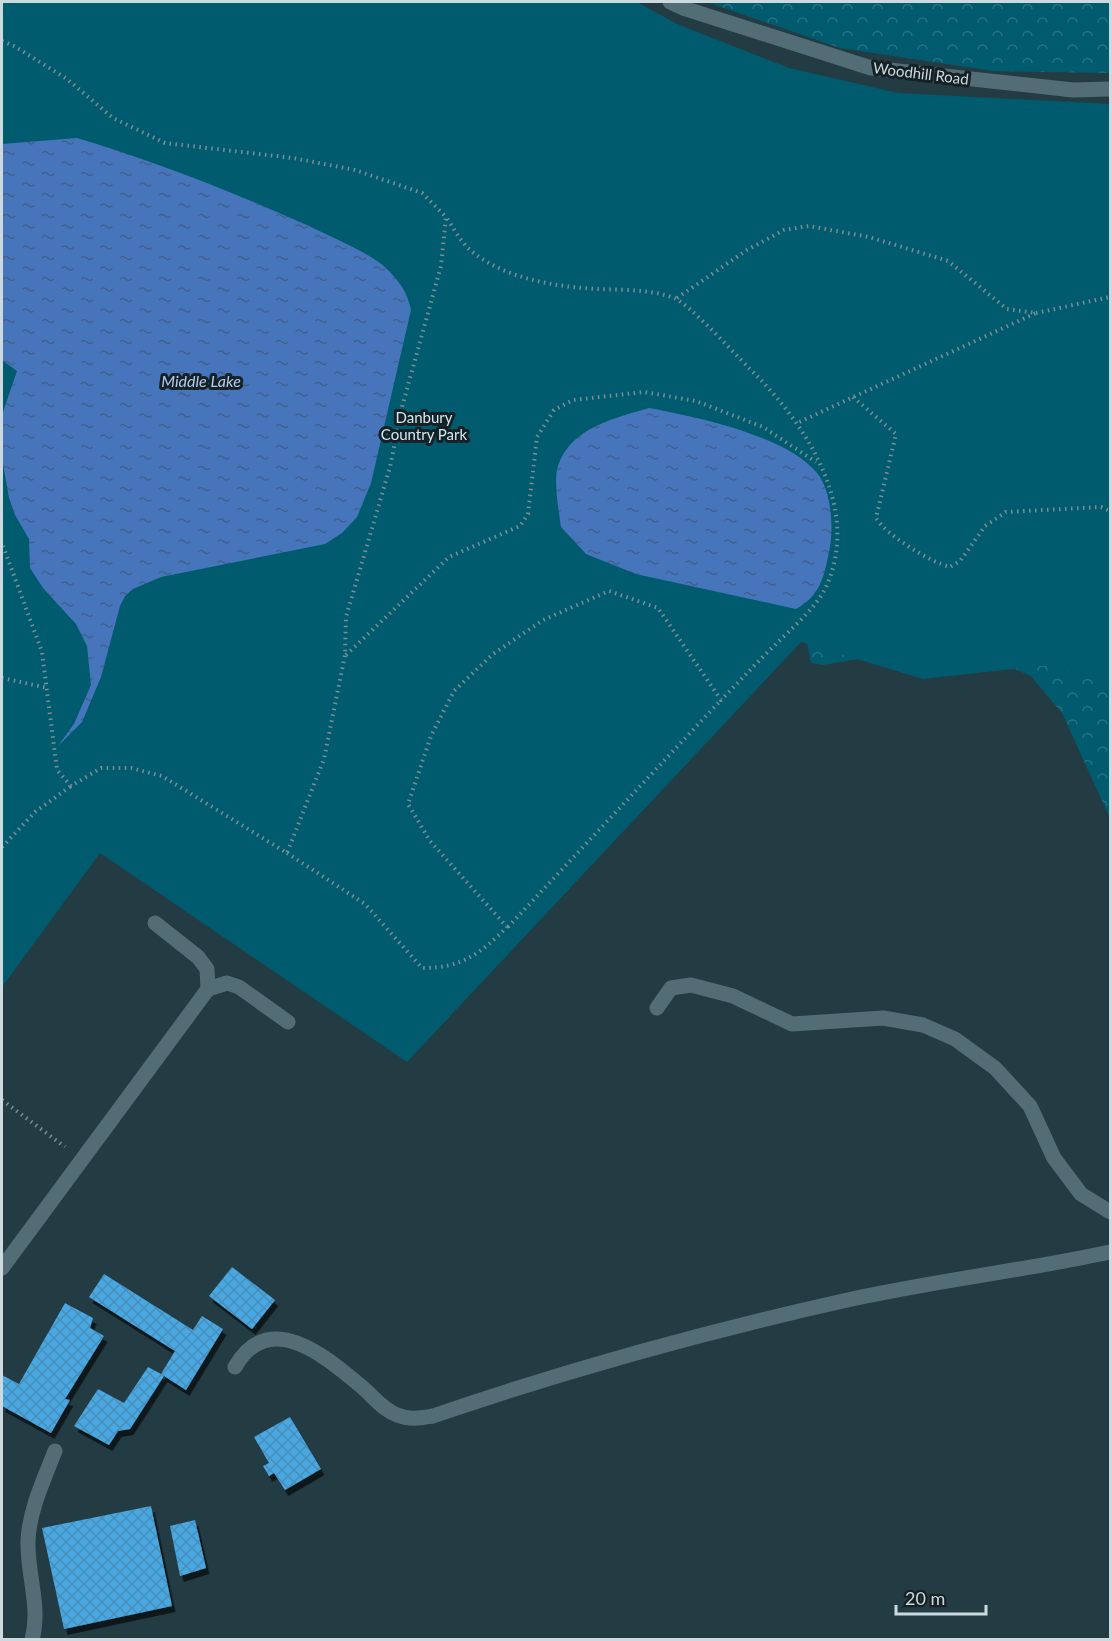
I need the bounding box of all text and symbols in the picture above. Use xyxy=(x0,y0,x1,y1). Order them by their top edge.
street label: Woodhill Road xyxy=(872,58,970,88)
water label: Middle Lake xyxy=(161,371,241,390)
park label: Danbury Country Park xyxy=(381,408,468,443)
scale bar xyxy=(896,1578,986,1616)
text: 20 m xyxy=(905,1587,945,1609)

